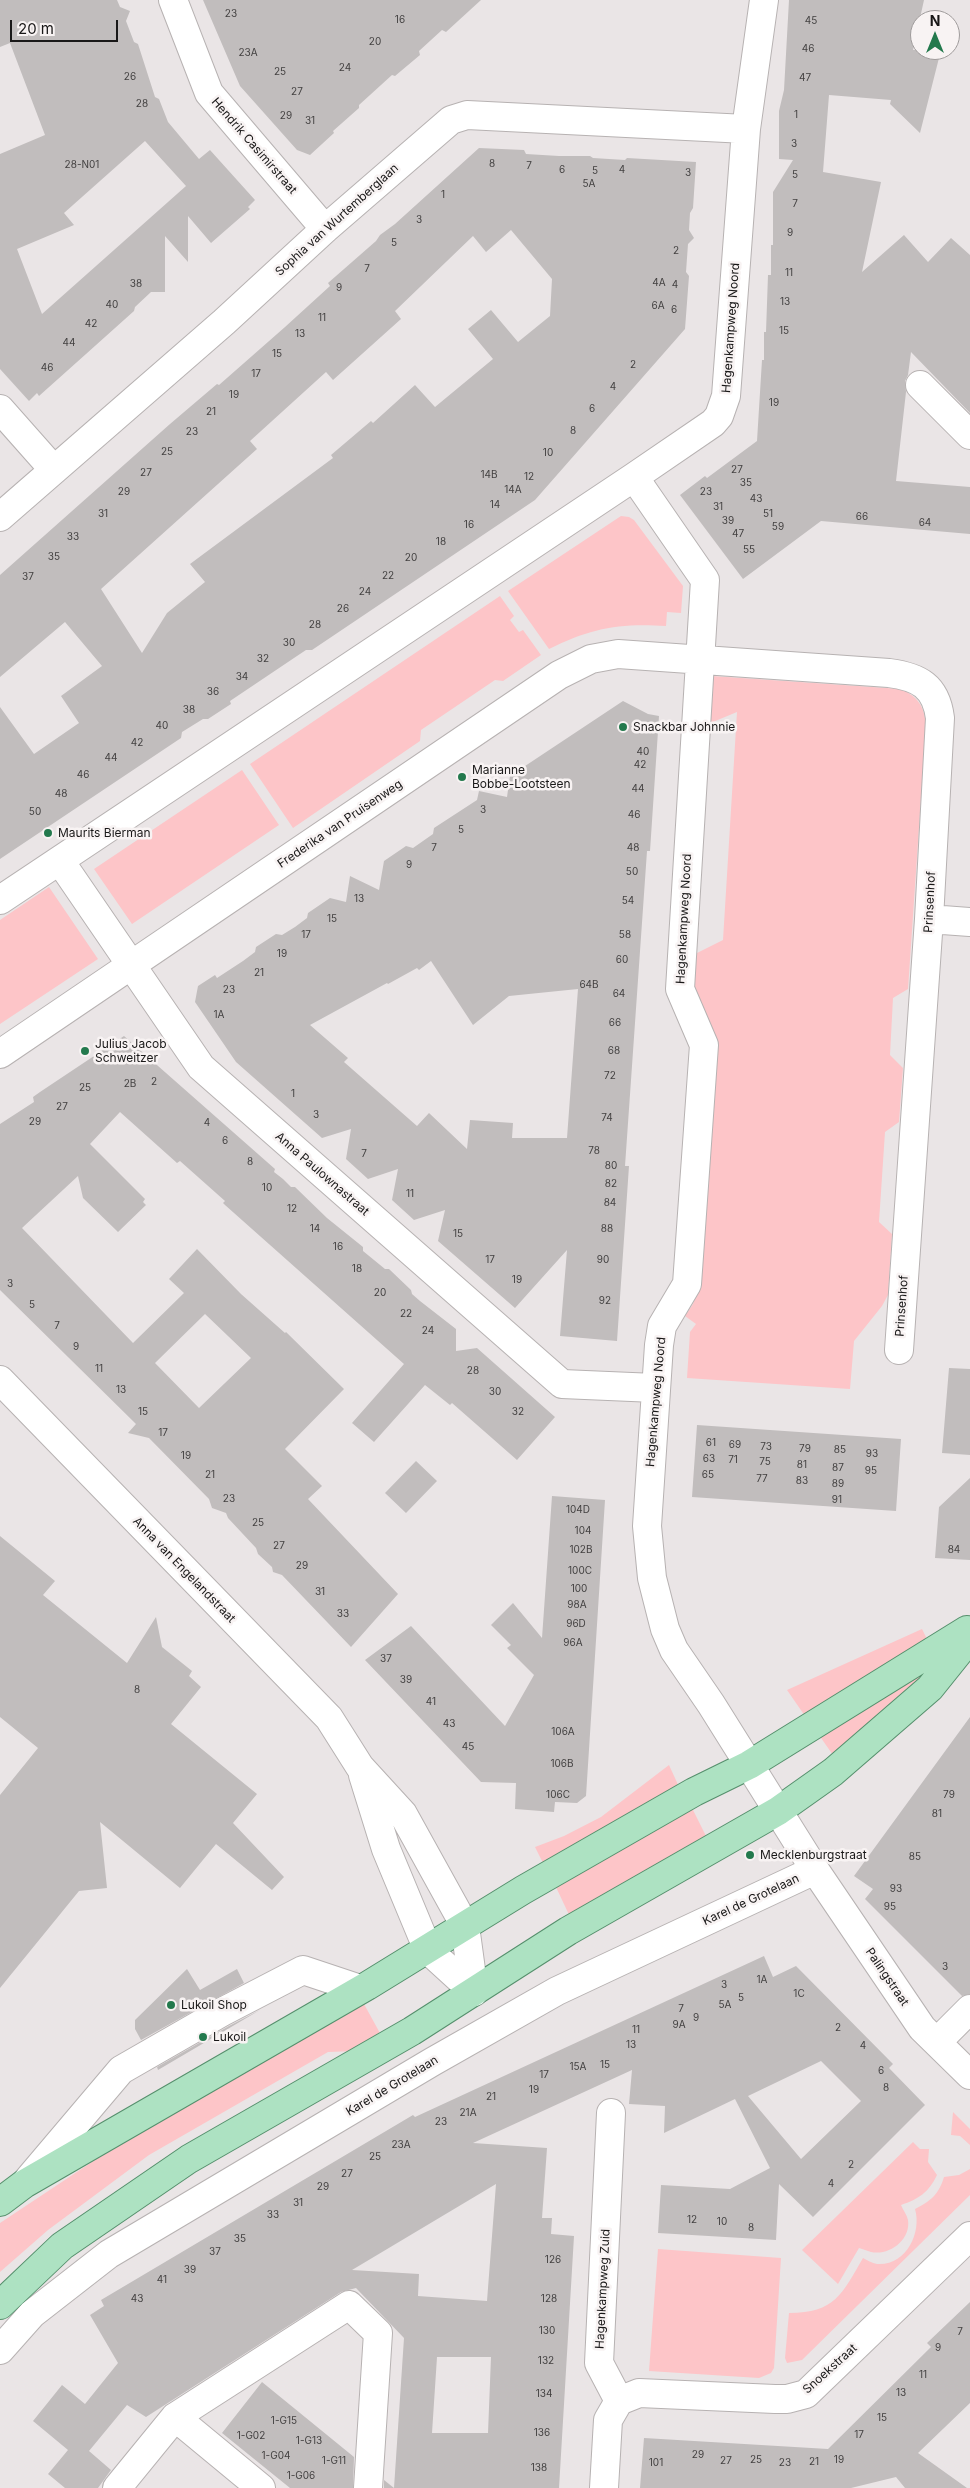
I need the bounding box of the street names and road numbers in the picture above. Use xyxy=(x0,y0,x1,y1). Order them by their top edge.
street label: Hendrik Casimirstraat xyxy=(208,95,300,197)
street label: Sophia van Wurtemberglaan xyxy=(272,161,402,279)
street label: Hagenkampweg Noord xyxy=(719,262,743,394)
street label: Frederika van Pruisenweg xyxy=(275,777,405,871)
street label: Hagenkampweg Noord xyxy=(673,853,695,985)
street label: Prinsenhof xyxy=(921,871,939,933)
street label: Anna Paulownastraat xyxy=(272,1129,372,1219)
street label: Prinsenhof xyxy=(893,1275,911,1337)
street label: Hagenkampweg Noord xyxy=(643,1336,669,1468)
street label: Anna van Engelandstraat xyxy=(130,1514,238,1626)
street label: Karel de Grotelaan xyxy=(700,1871,802,1929)
street label: Palingstraat xyxy=(862,1945,912,2009)
street label: Karel de Grotelaan xyxy=(343,2053,441,2119)
street label: Hagenkampweg Zuid xyxy=(593,2229,613,2349)
street label: Snoekstraat xyxy=(800,2341,860,2397)

